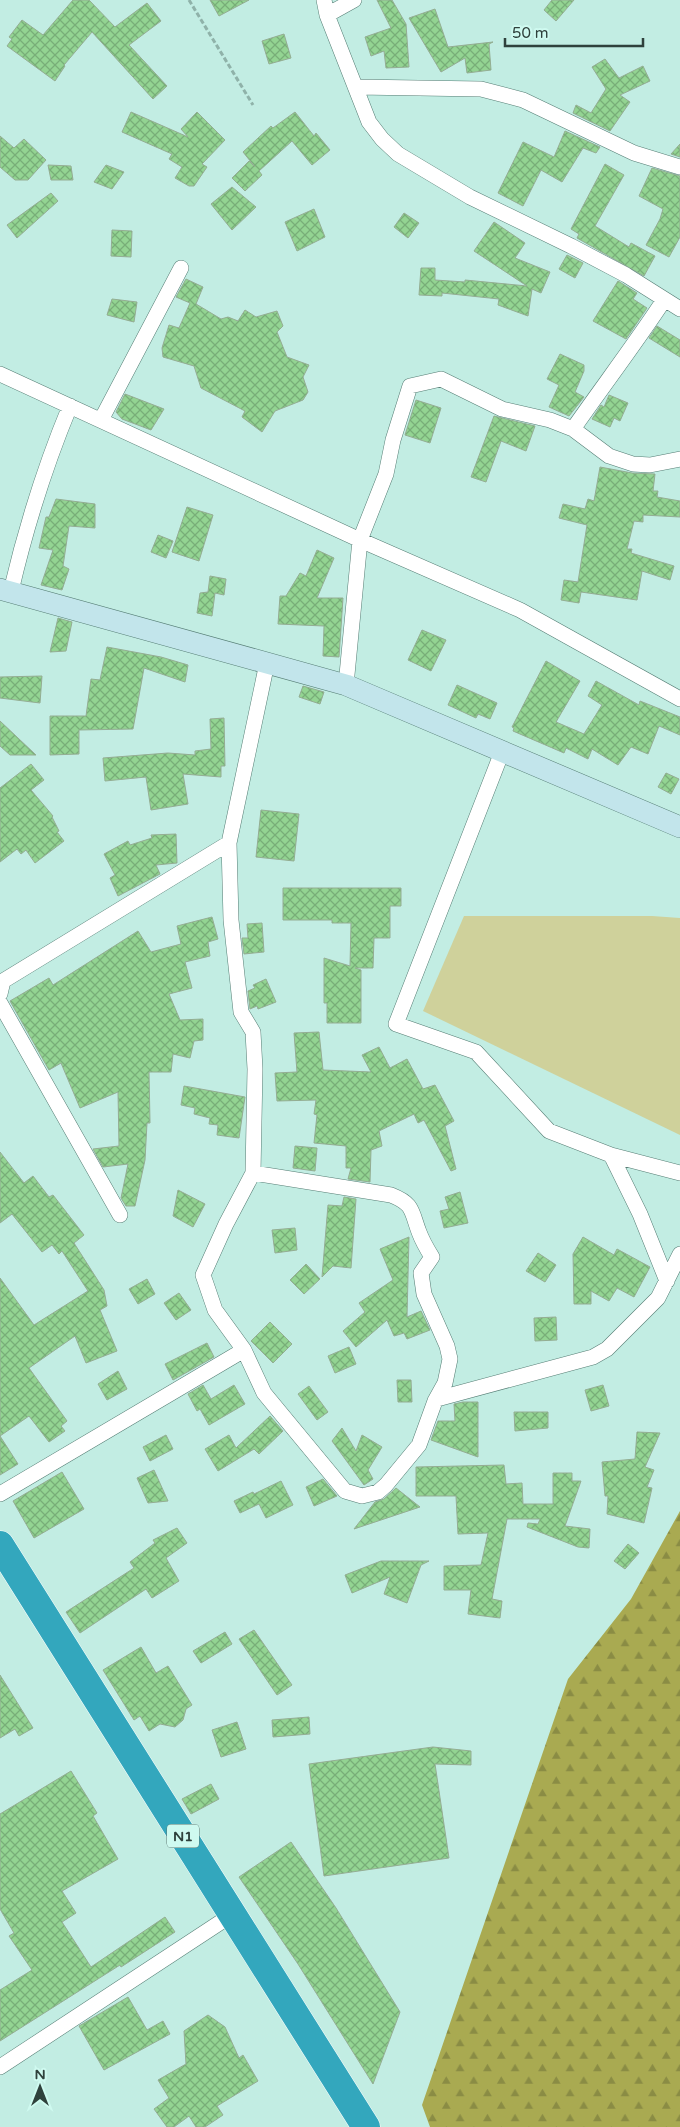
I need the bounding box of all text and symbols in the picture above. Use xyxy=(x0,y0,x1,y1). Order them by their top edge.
scale bar xyxy=(505,15,642,47)
text: 50 m xyxy=(512,24,549,42)
road number: N1 xyxy=(167,1824,199,1848)
north arrow xyxy=(15,2062,65,2112)
text: N xyxy=(34,2066,46,2083)

